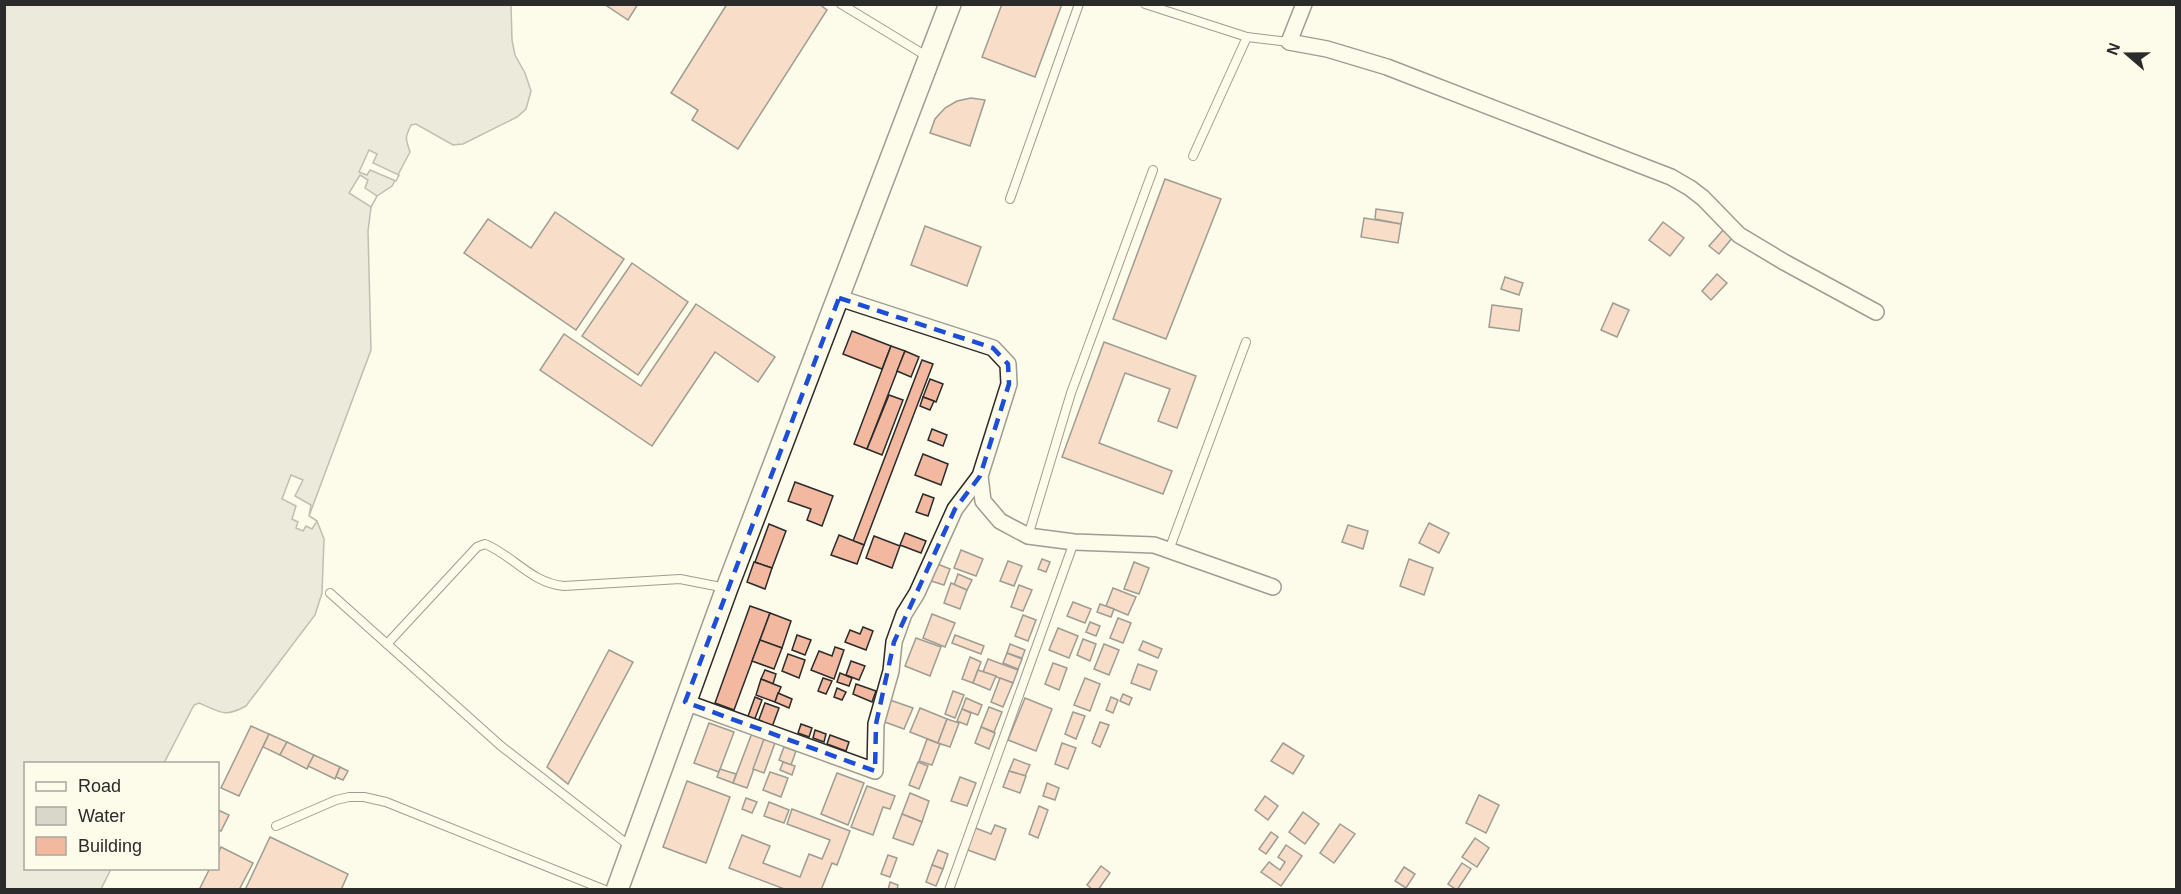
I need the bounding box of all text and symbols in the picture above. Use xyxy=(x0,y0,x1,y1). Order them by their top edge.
north arrow xyxy=(2097,24,2157,84)
text: N xyxy=(2103,41,2123,57)
legend xyxy=(24,762,219,870)
text: Road xyxy=(78,776,121,796)
text: Water xyxy=(78,806,125,826)
text: Building xyxy=(78,836,142,856)

